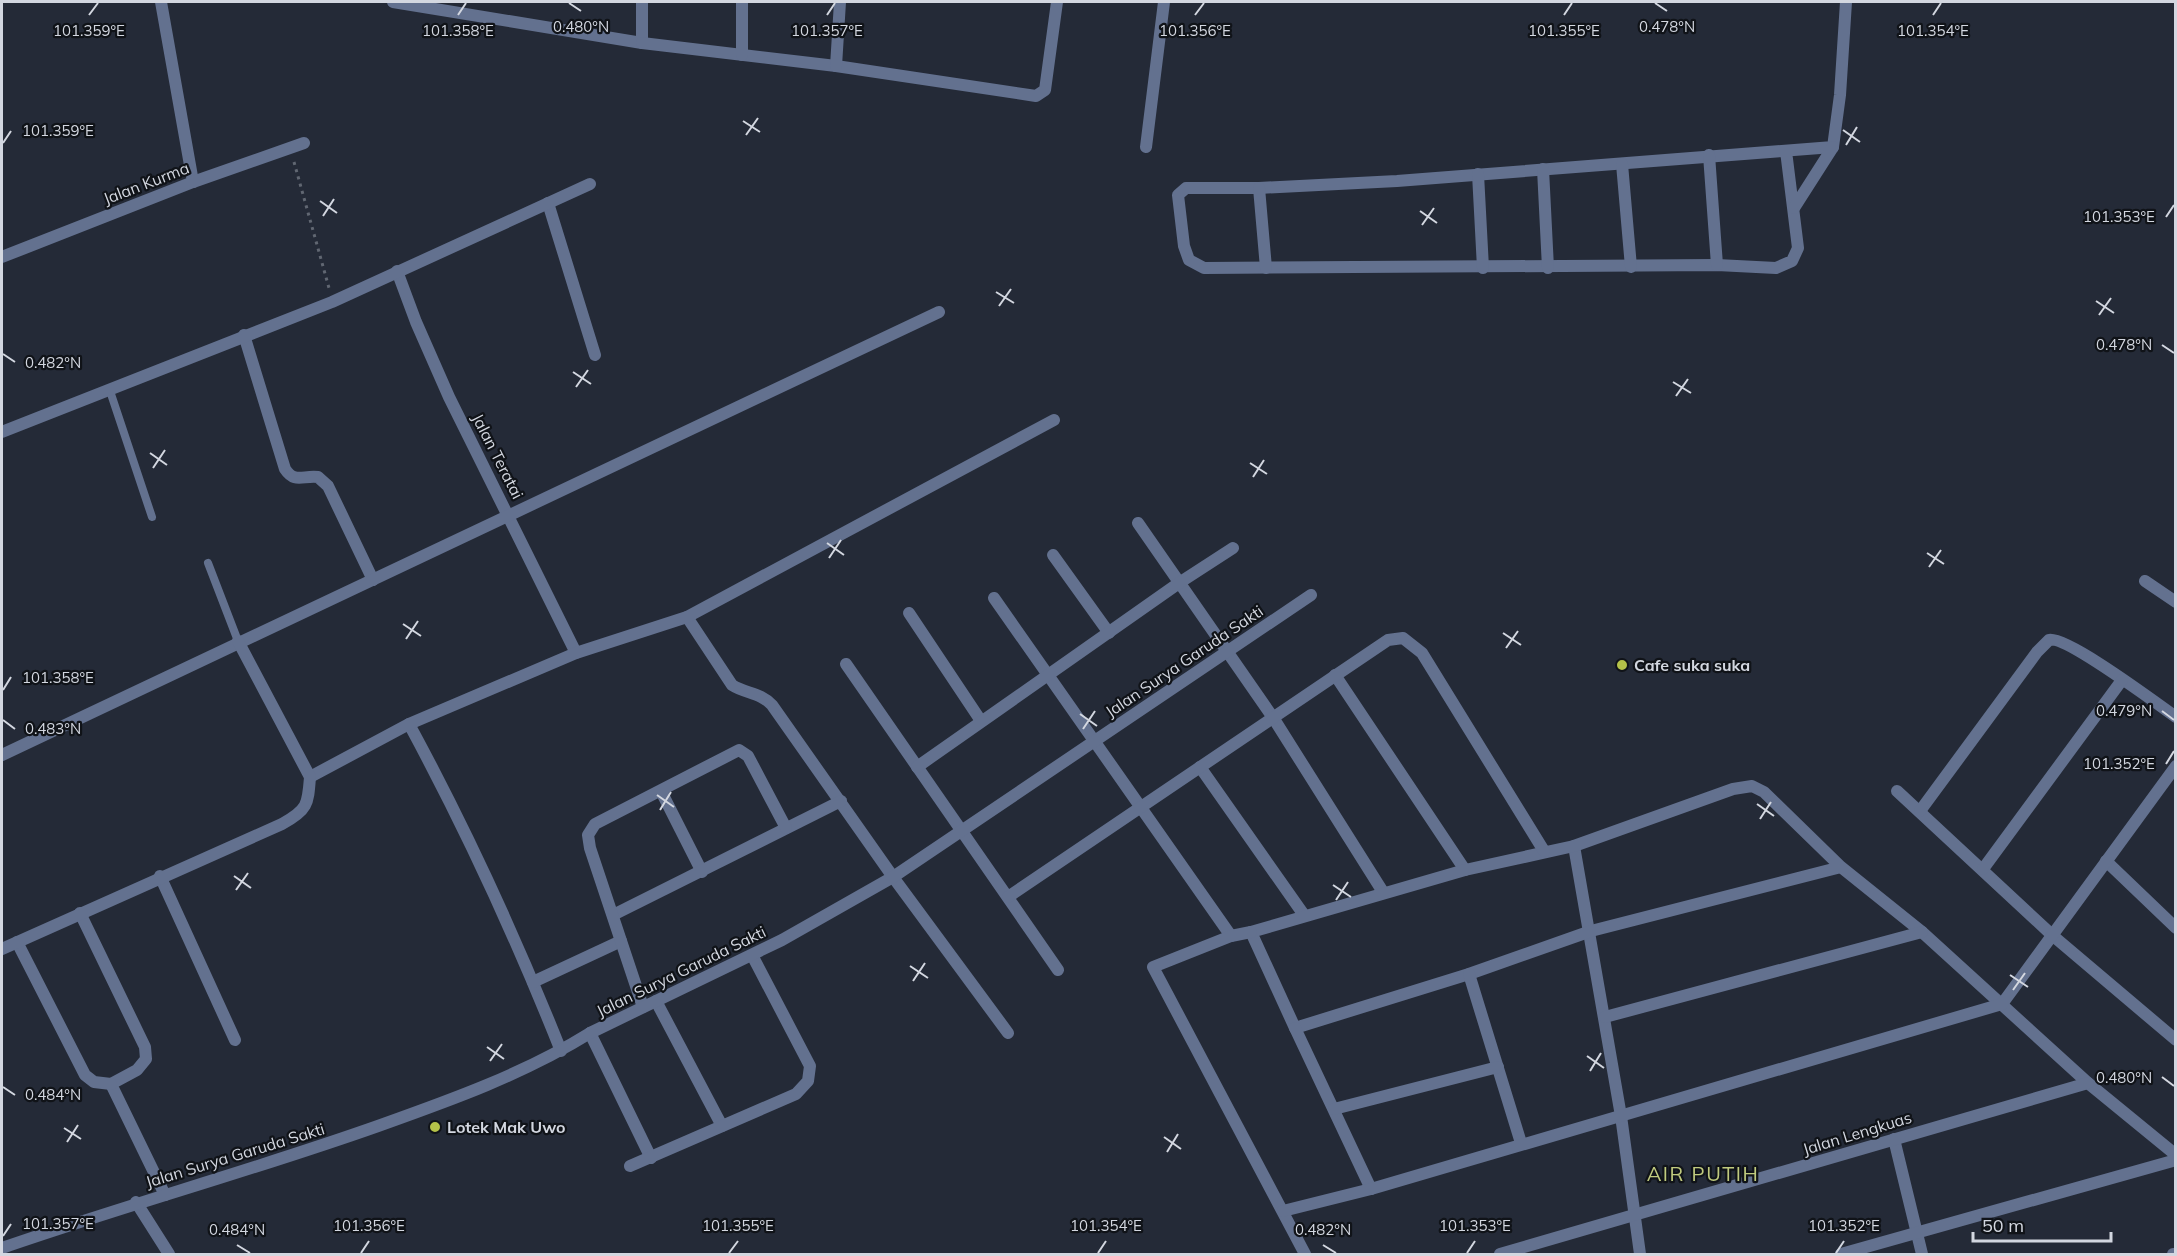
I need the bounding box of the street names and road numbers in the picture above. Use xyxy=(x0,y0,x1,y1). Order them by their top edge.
street label: Jalan Kurma xyxy=(100,157,192,209)
street label: Jalan Teratai xyxy=(468,410,528,502)
street label: Jalan Surya Garuda Sakti xyxy=(1101,601,1267,721)
street label: Jalan Surya Garuda Sakti xyxy=(593,921,769,1021)
street label: Jalan Lengkuas xyxy=(1800,1107,1914,1159)
street label: Jalan Surya Garuda Sakti xyxy=(143,1118,327,1192)

